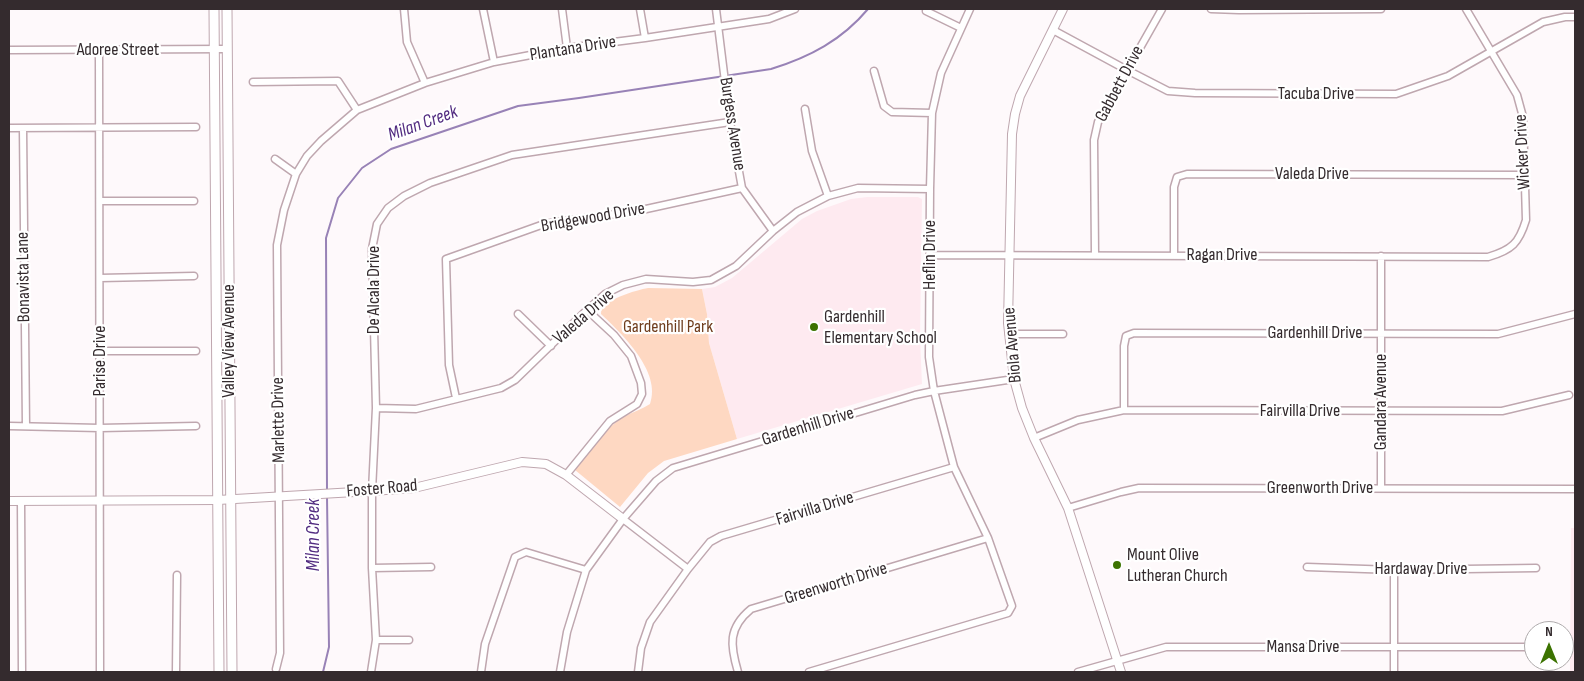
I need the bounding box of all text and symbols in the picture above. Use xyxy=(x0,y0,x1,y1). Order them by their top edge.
street label: Plantana Drive xyxy=(528,32,618,66)
street label: Adoree Street xyxy=(77,39,159,61)
street label: Gabbett Drive xyxy=(1091,42,1149,126)
street label: Burgess Avenue xyxy=(714,76,750,172)
street label: Tacuba Drive xyxy=(1278,83,1354,105)
water label: Milan Creek xyxy=(385,101,461,147)
street label: Wicker Drive xyxy=(1510,114,1536,190)
street label: Valeda Drive xyxy=(1275,163,1349,185)
street label: Bridgewood Drive xyxy=(539,198,647,238)
street label: Heflin Drive xyxy=(919,220,941,290)
street label: Bonavista Lane xyxy=(12,232,36,322)
street label: Ragan Drive xyxy=(1187,244,1257,266)
street label: De Alcala Drive xyxy=(363,246,385,334)
street label: Valley View Avenue xyxy=(218,284,240,398)
street label: Valeda Drive xyxy=(549,285,619,349)
place label: Gardenhill Elementary School xyxy=(824,306,937,348)
street label: Biola Avenue xyxy=(999,306,1027,384)
park label: Gardenhill Park xyxy=(623,316,713,338)
marker: Gardenhill Elementary School xyxy=(808,321,820,333)
street label: Gardenhill Drive xyxy=(1267,322,1363,344)
street label: Parise Drive xyxy=(89,326,111,396)
street label: Gandara Avenue xyxy=(1370,354,1392,450)
street label: Marlette Drive xyxy=(267,377,291,463)
street label: Fairvilla Drive xyxy=(1260,400,1340,422)
street label: Gardenhill Drive xyxy=(759,403,857,451)
street label: Foster Road xyxy=(346,475,418,503)
street label: Greenworth Drive xyxy=(1267,477,1373,499)
street label: Fairvilla Drive xyxy=(773,487,857,531)
water label: Milan Creek xyxy=(303,499,325,571)
place label: Mount Olive Lutheran Church xyxy=(1127,544,1228,586)
street label: Greenworth Drive xyxy=(782,558,890,610)
street label: Hardaway Drive xyxy=(1374,558,1468,580)
marker: Mount Olive Lutheran Church xyxy=(1111,559,1123,571)
north arrow xyxy=(1524,621,1574,671)
text: N xyxy=(1545,623,1553,640)
street label: Mansa Drive xyxy=(1267,636,1339,658)

